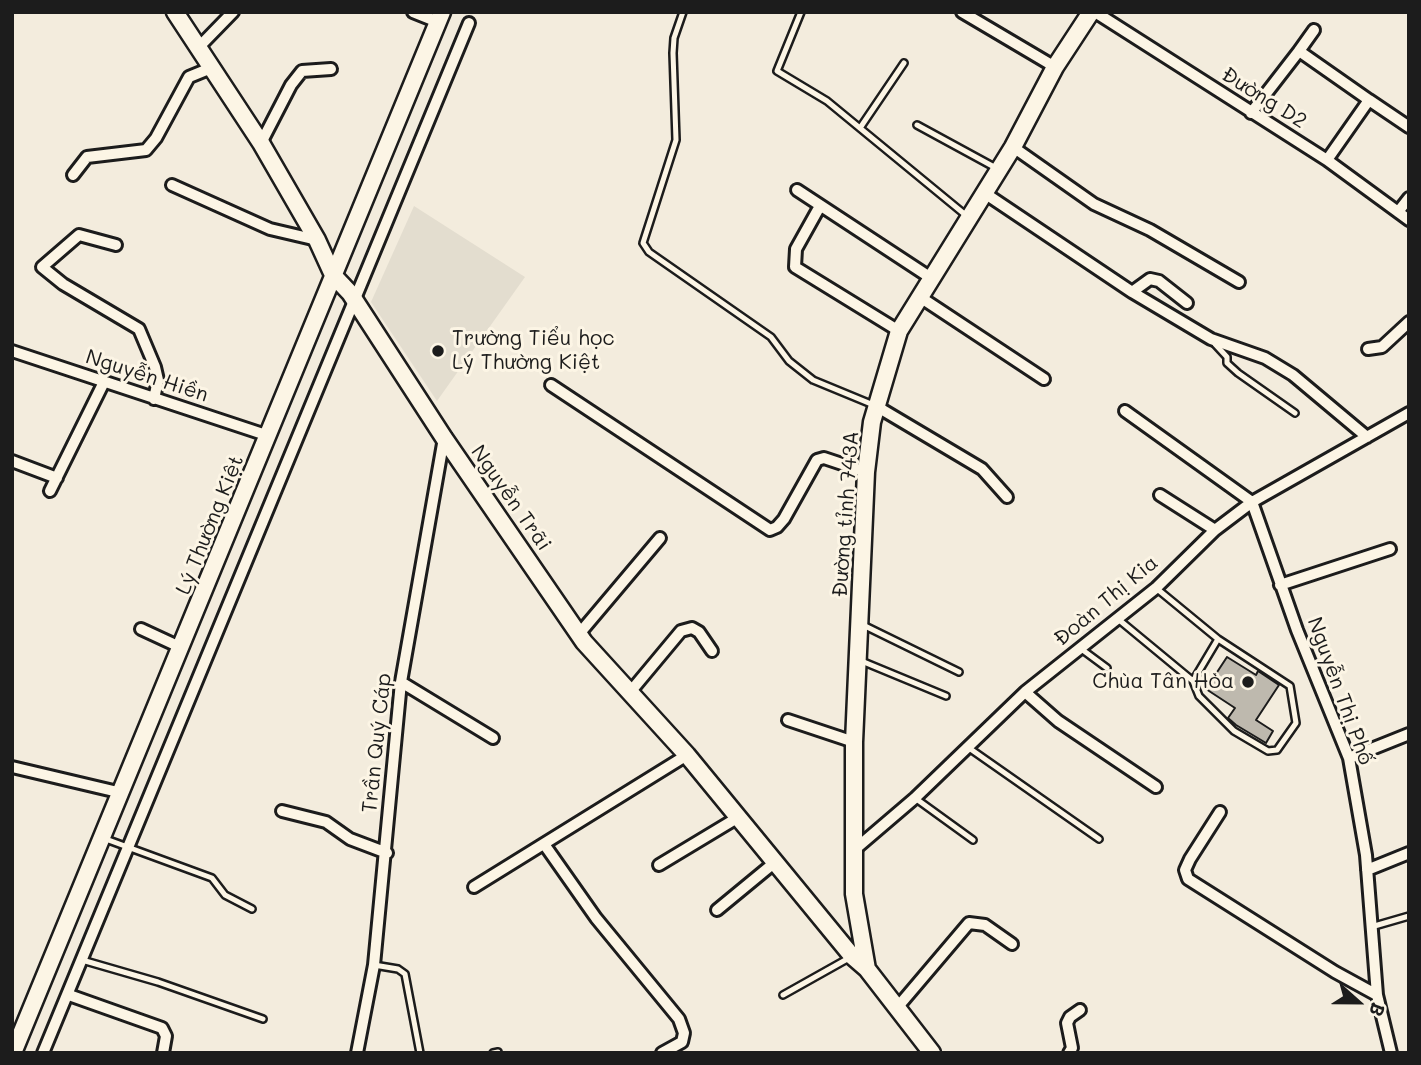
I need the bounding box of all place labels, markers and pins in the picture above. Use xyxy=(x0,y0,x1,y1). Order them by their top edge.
place label: Trường Tiểu học Lý Thường Kiệt xyxy=(452,326,615,376)
marker: Trường Tiểu học Lý Thường Kiệt xyxy=(430,343,446,359)
place label: Chùa Tân Hòa xyxy=(1092,669,1234,695)
marker: Chùa Tân Hòa xyxy=(1240,674,1256,690)

